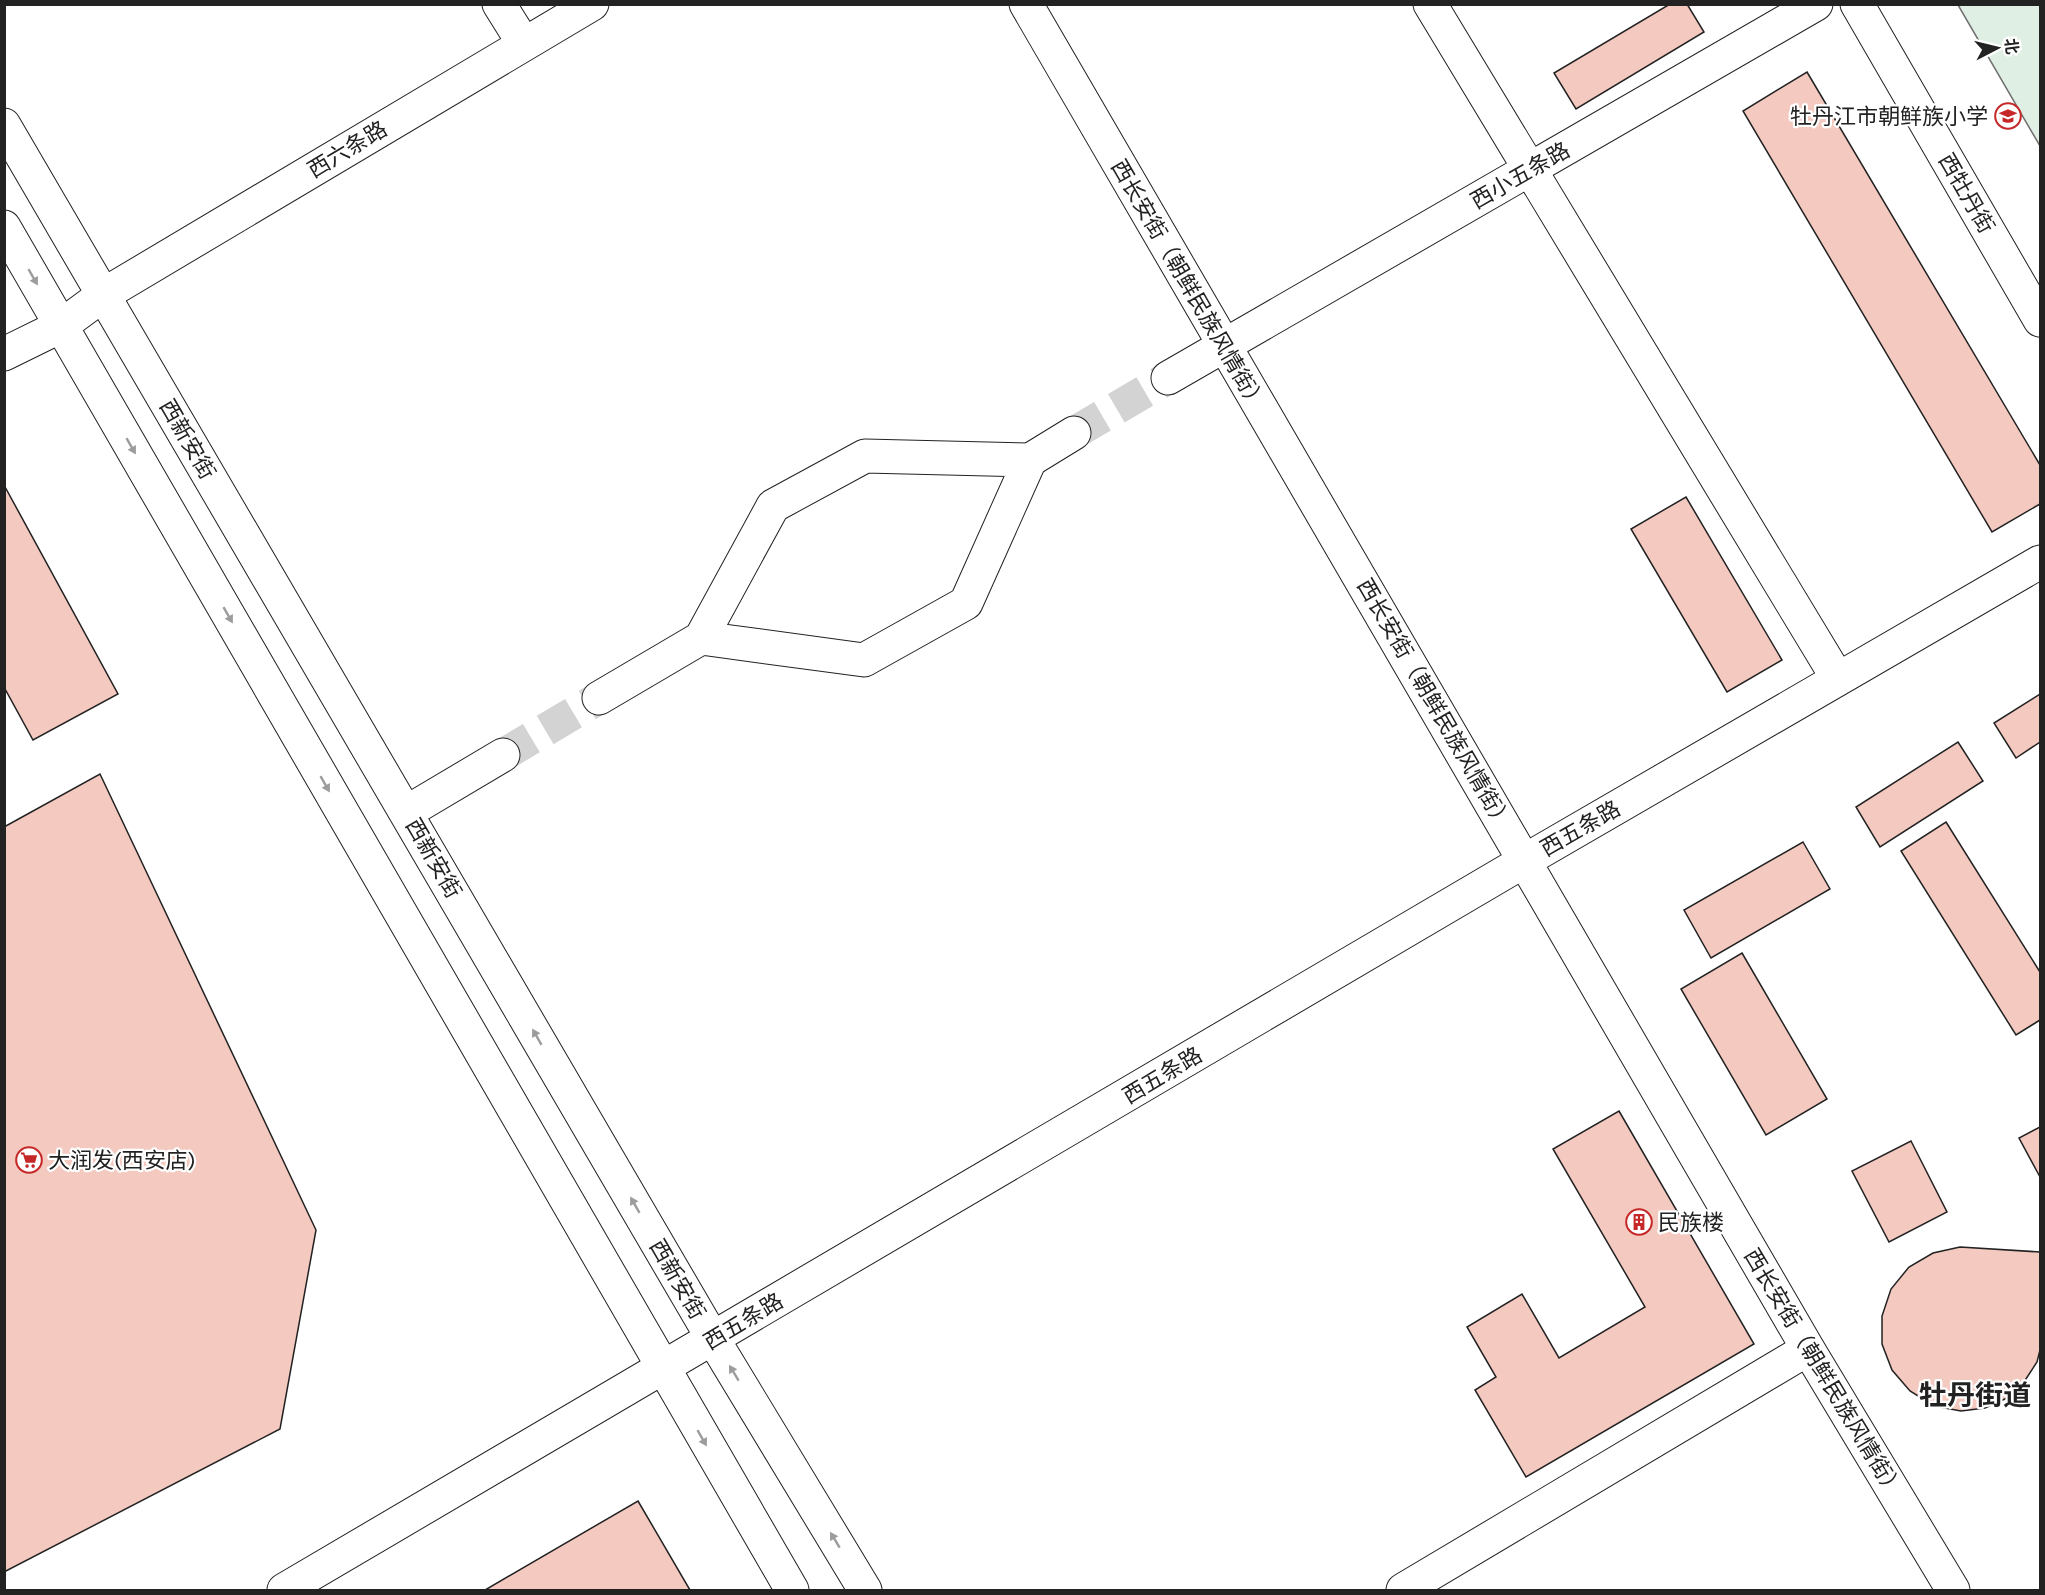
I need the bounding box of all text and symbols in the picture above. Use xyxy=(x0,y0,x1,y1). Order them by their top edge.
north arrow xyxy=(1967,18,2027,78)
text: 北 xyxy=(2001,37,2022,55)
school or university icon: 牡丹江市朝鲜族小学 xyxy=(1993,101,2023,131)
place label: 牡丹江市朝鲜族小学 xyxy=(1790,104,1988,130)
street label: 西六条路 xyxy=(303,116,392,184)
street label: 西小五条路 xyxy=(1466,137,1575,215)
street label: 西牡丹街 xyxy=(1933,149,1999,238)
street label: 西长安街（朝鲜民族风情街） xyxy=(1105,155,1271,416)
one-way arrow xyxy=(28,269,39,285)
street label: 西新安街 xyxy=(154,395,220,484)
one-way arrow xyxy=(125,438,135,455)
street label: 西长安街（朝鲜民族风情街） xyxy=(1351,574,1517,835)
one-way arrow xyxy=(223,607,233,624)
one-way arrow xyxy=(320,776,330,793)
street label: 西五条路 xyxy=(1536,796,1625,862)
street label: 西新安街 xyxy=(400,814,466,903)
one-way arrow xyxy=(533,1028,543,1045)
street label: 西五条路 xyxy=(1118,1042,1207,1110)
supermarket icon: 大润发(西安店) xyxy=(14,1145,44,1175)
place label: 大润发(西安店) xyxy=(48,1148,196,1174)
one-way arrow xyxy=(630,1197,641,1213)
building icon: 民族楼 xyxy=(1624,1207,1654,1237)
place label: 民族楼 xyxy=(1658,1210,1724,1236)
street label: 西新安街 xyxy=(644,1235,710,1324)
street label: 西长安街（朝鲜民族风情街） xyxy=(1738,1244,1908,1503)
street label: 西五条路 xyxy=(699,1288,788,1356)
one-way arrow xyxy=(729,1364,739,1381)
district label: 牡丹街道 xyxy=(1919,1379,2031,1412)
one-way arrow xyxy=(697,1430,708,1446)
one-way arrow xyxy=(829,1532,840,1548)

